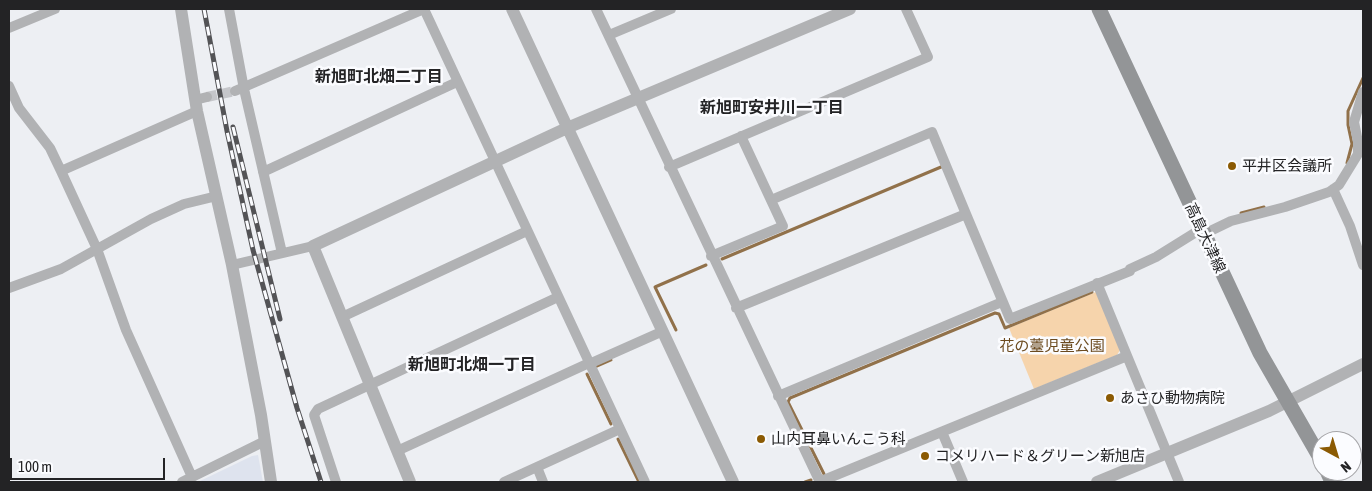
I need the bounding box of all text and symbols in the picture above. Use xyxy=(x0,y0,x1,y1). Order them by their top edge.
district label: 新旭町北畑二丁目 xyxy=(315,67,443,87)
district label: 新旭町安井川一丁目 xyxy=(700,98,844,118)
place label: 平井区会議所 xyxy=(1242,157,1332,175)
marker: 平井区会議所 xyxy=(1226,160,1238,172)
street label: 高島大津線 xyxy=(1181,200,1229,276)
park label: 花の薹児童公園 xyxy=(1000,337,1104,355)
district label: 新旭町北畑一丁目 xyxy=(408,355,536,375)
place label: あさひ動物病院 xyxy=(1120,389,1225,407)
marker: あさひ動物病院 xyxy=(1104,392,1116,404)
place label: 山内耳鼻いんこう科 xyxy=(771,430,906,448)
north arrow xyxy=(1312,431,1362,481)
marker: 山内耳鼻いんこう科 xyxy=(755,433,767,445)
place label: コメリハード＆グリーン新旭店 xyxy=(935,447,1145,465)
scale bar xyxy=(12,448,168,480)
marker: コメリハード＆グリーン新旭店 xyxy=(919,450,931,462)
text: 100 m xyxy=(18,458,52,475)
text: N xyxy=(1338,458,1354,476)

